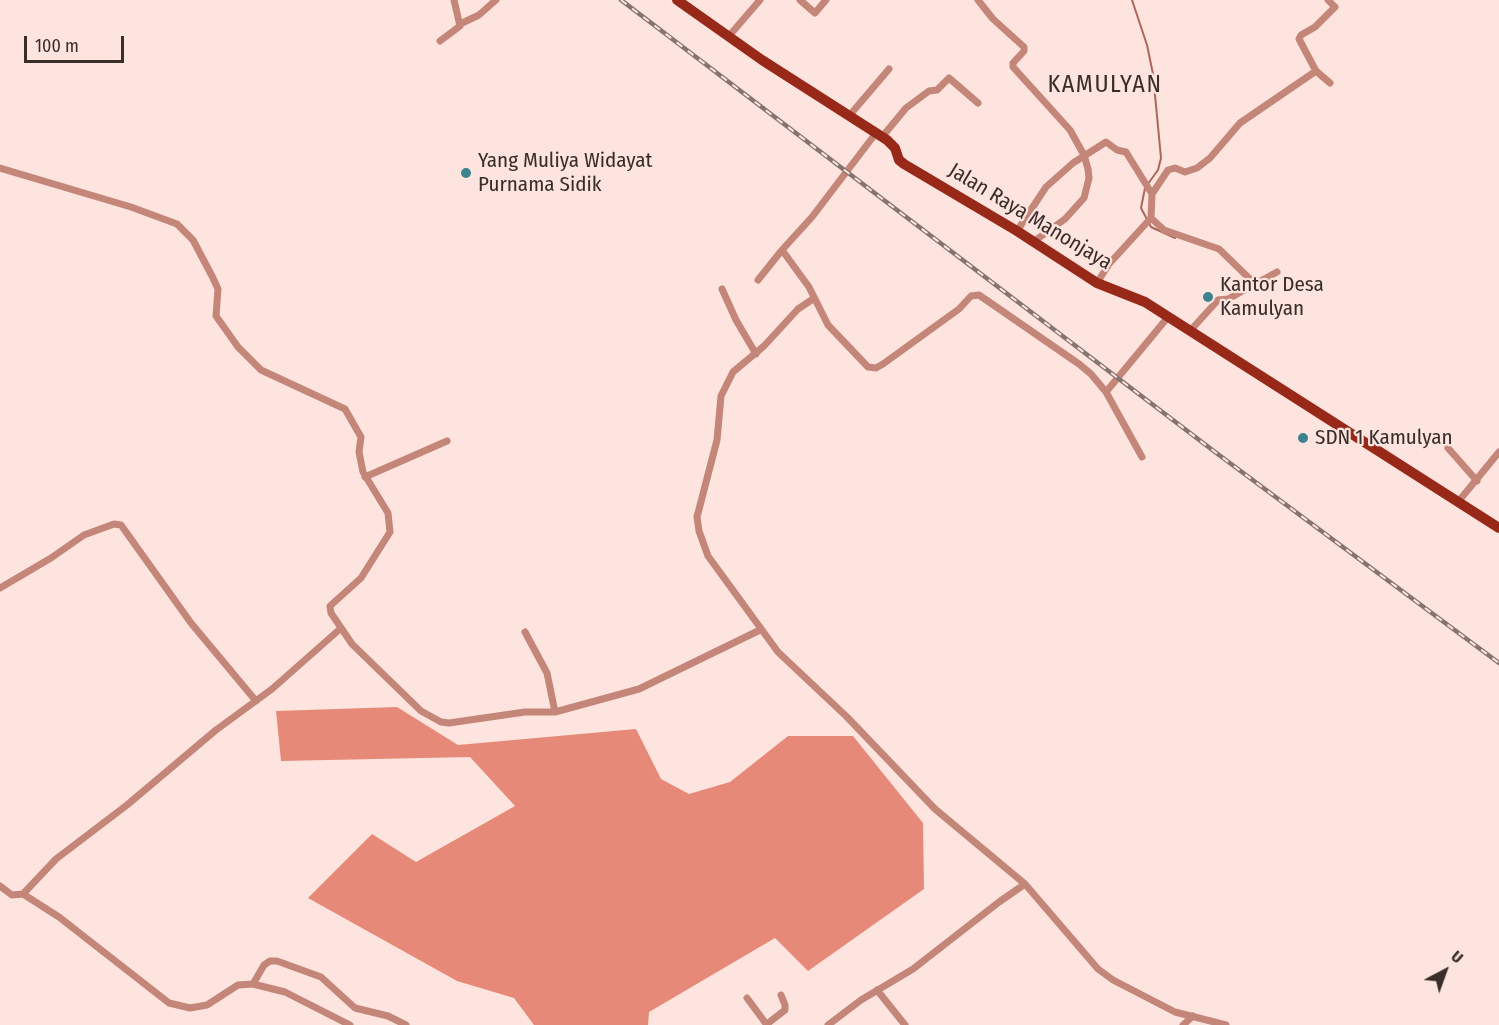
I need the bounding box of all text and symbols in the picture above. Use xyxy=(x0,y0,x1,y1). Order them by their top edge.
scale bar xyxy=(27,24,128,62)
text: 100 m xyxy=(35,35,79,57)
district label: KAMULYAN xyxy=(1048,71,1162,99)
place label: Yang Muliya Widayat Purnama Sidik xyxy=(478,148,652,198)
street label: Jalan Raya Manonjaya xyxy=(944,158,1116,276)
marker: Yang Muliya Widayat Purnama Sidik xyxy=(459,166,473,180)
place label: Kantor Desa Kamulyan xyxy=(1220,272,1324,322)
marker: Kantor Desa Kamulyan xyxy=(1201,290,1215,304)
place label: SDN 1 Kamulyan xyxy=(1315,425,1453,451)
marker: SDN 1 Kamulyan xyxy=(1296,431,1310,445)
north arrow xyxy=(1415,941,1475,1001)
text: U xyxy=(1447,947,1467,967)

